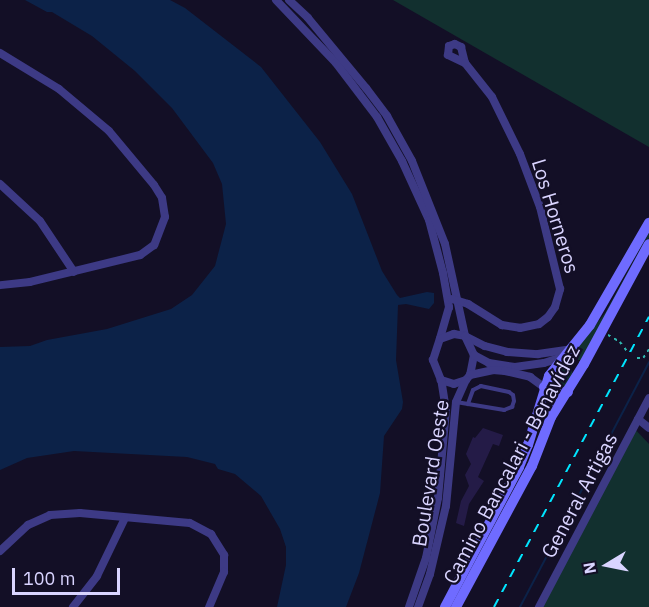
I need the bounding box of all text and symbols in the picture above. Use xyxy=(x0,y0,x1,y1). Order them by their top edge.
street label: Los Horneros xyxy=(527,156,585,276)
street label: Camino Bancalari - Benavídez xyxy=(438,340,584,588)
street label: Boulevard Oeste xyxy=(407,398,453,548)
street label: General Artigas xyxy=(536,428,622,562)
north arrow xyxy=(577,535,637,595)
scale bar xyxy=(15,556,123,594)
text: N xyxy=(578,561,600,576)
text: 100 m xyxy=(23,567,75,590)

